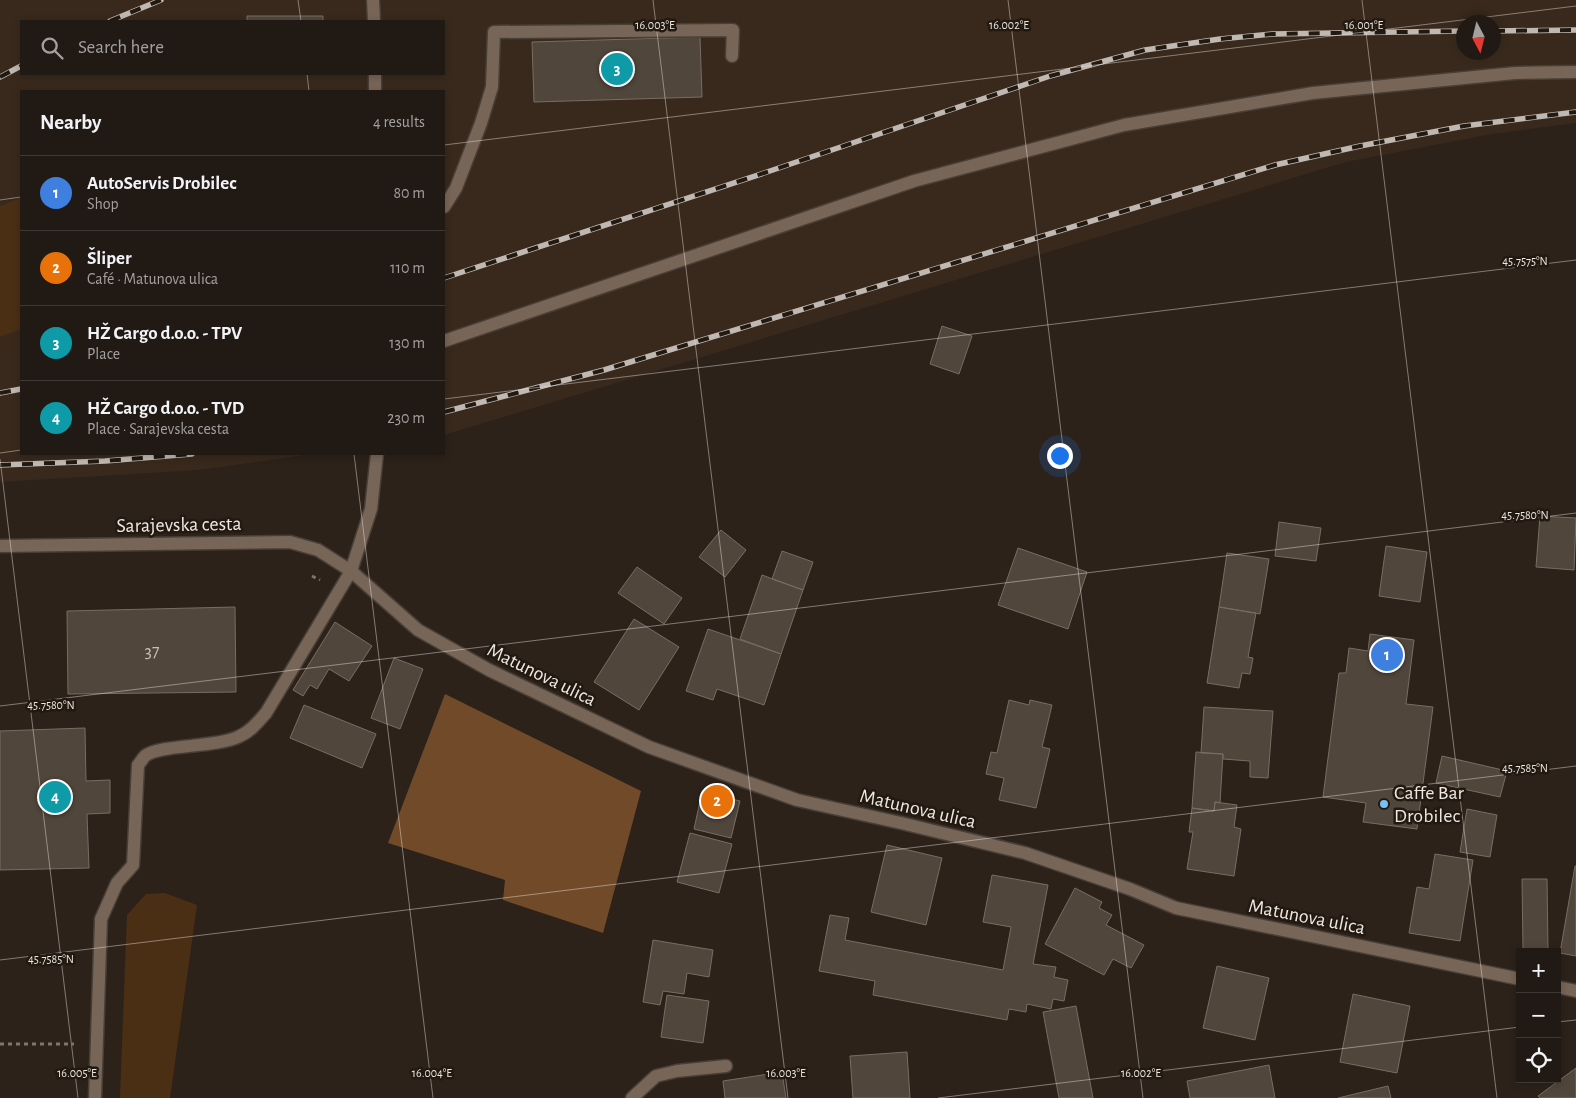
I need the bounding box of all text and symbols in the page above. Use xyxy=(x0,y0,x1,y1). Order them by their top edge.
north arrow xyxy=(1456,15,1501,60)
text: 16.003°E xyxy=(635,19,675,31)
text: 16.002°E xyxy=(989,19,1029,31)
text: 16.001°E xyxy=(1345,19,1384,31)
search box xyxy=(20,20,445,75)
icon: search xyxy=(38,34,66,62)
text: Search here xyxy=(78,38,164,57)
pin: 3 xyxy=(601,50,633,88)
text: Nearby xyxy=(40,112,101,133)
text: 4 results xyxy=(373,114,425,130)
text: AutoServis Drobilec xyxy=(87,174,237,193)
text: 1 xyxy=(53,185,59,201)
text: 80 m xyxy=(394,185,425,201)
text: Shop xyxy=(87,196,119,212)
text: Šliper xyxy=(87,249,132,268)
text: 45.7575°N xyxy=(1502,255,1548,267)
text: 2 xyxy=(52,260,60,276)
text: 110 m xyxy=(390,260,425,276)
text: Café · Matunova ulica xyxy=(87,271,218,287)
text: HŽ Cargo d.o.o. - TPV xyxy=(87,324,242,343)
text: 3 xyxy=(53,335,59,351)
text: 130 m xyxy=(389,335,425,351)
text: Place xyxy=(87,346,120,362)
text: HŽ Cargo d.o.o. - TVD xyxy=(87,399,244,418)
text: 4 xyxy=(52,410,60,426)
text: 230 m xyxy=(387,410,425,426)
text: Place · Sarajevska cesta xyxy=(87,421,229,437)
your location xyxy=(1047,443,1073,469)
text: 45.7580°N xyxy=(1501,509,1549,521)
street label: Sarajevska cesta xyxy=(116,514,242,536)
pin: 1 xyxy=(1371,636,1403,674)
street label: Matunova ulica xyxy=(484,640,599,710)
house number: 37 xyxy=(145,643,159,661)
text: 45.7580°N xyxy=(27,699,75,711)
text: 45.7585°N xyxy=(1502,762,1548,774)
pin: 4 xyxy=(39,778,71,816)
pin: 2 xyxy=(701,782,733,820)
place label: Caffe Bar Drobilec xyxy=(1394,783,1464,826)
street label: Matunova ulica xyxy=(858,786,978,832)
marker: Caffe Bar Drobilec xyxy=(1378,798,1390,810)
street label: Matunova ulica xyxy=(1247,896,1367,938)
map controls xyxy=(1516,948,1561,1083)
button: + xyxy=(1516,948,1561,993)
text: 45.7585°N xyxy=(28,953,74,965)
button: − xyxy=(1516,993,1561,1038)
button: locate xyxy=(1516,1038,1561,1083)
text: 16.005°E xyxy=(57,1067,97,1079)
text: 16.004°E xyxy=(412,1067,452,1079)
text: 16.003°E xyxy=(766,1067,806,1079)
text: 16.002°E xyxy=(1121,1067,1161,1079)

